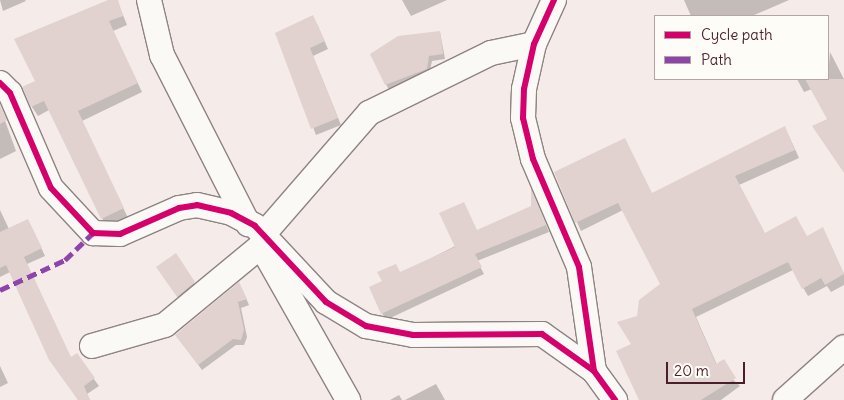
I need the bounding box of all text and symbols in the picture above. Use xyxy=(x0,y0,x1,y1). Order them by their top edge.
legend xyxy=(654,15,829,80)
text: Cycle path xyxy=(701,25,773,44)
text: Path xyxy=(701,50,732,69)
scale bar xyxy=(669,352,748,384)
text: 20 m xyxy=(674,361,709,380)

